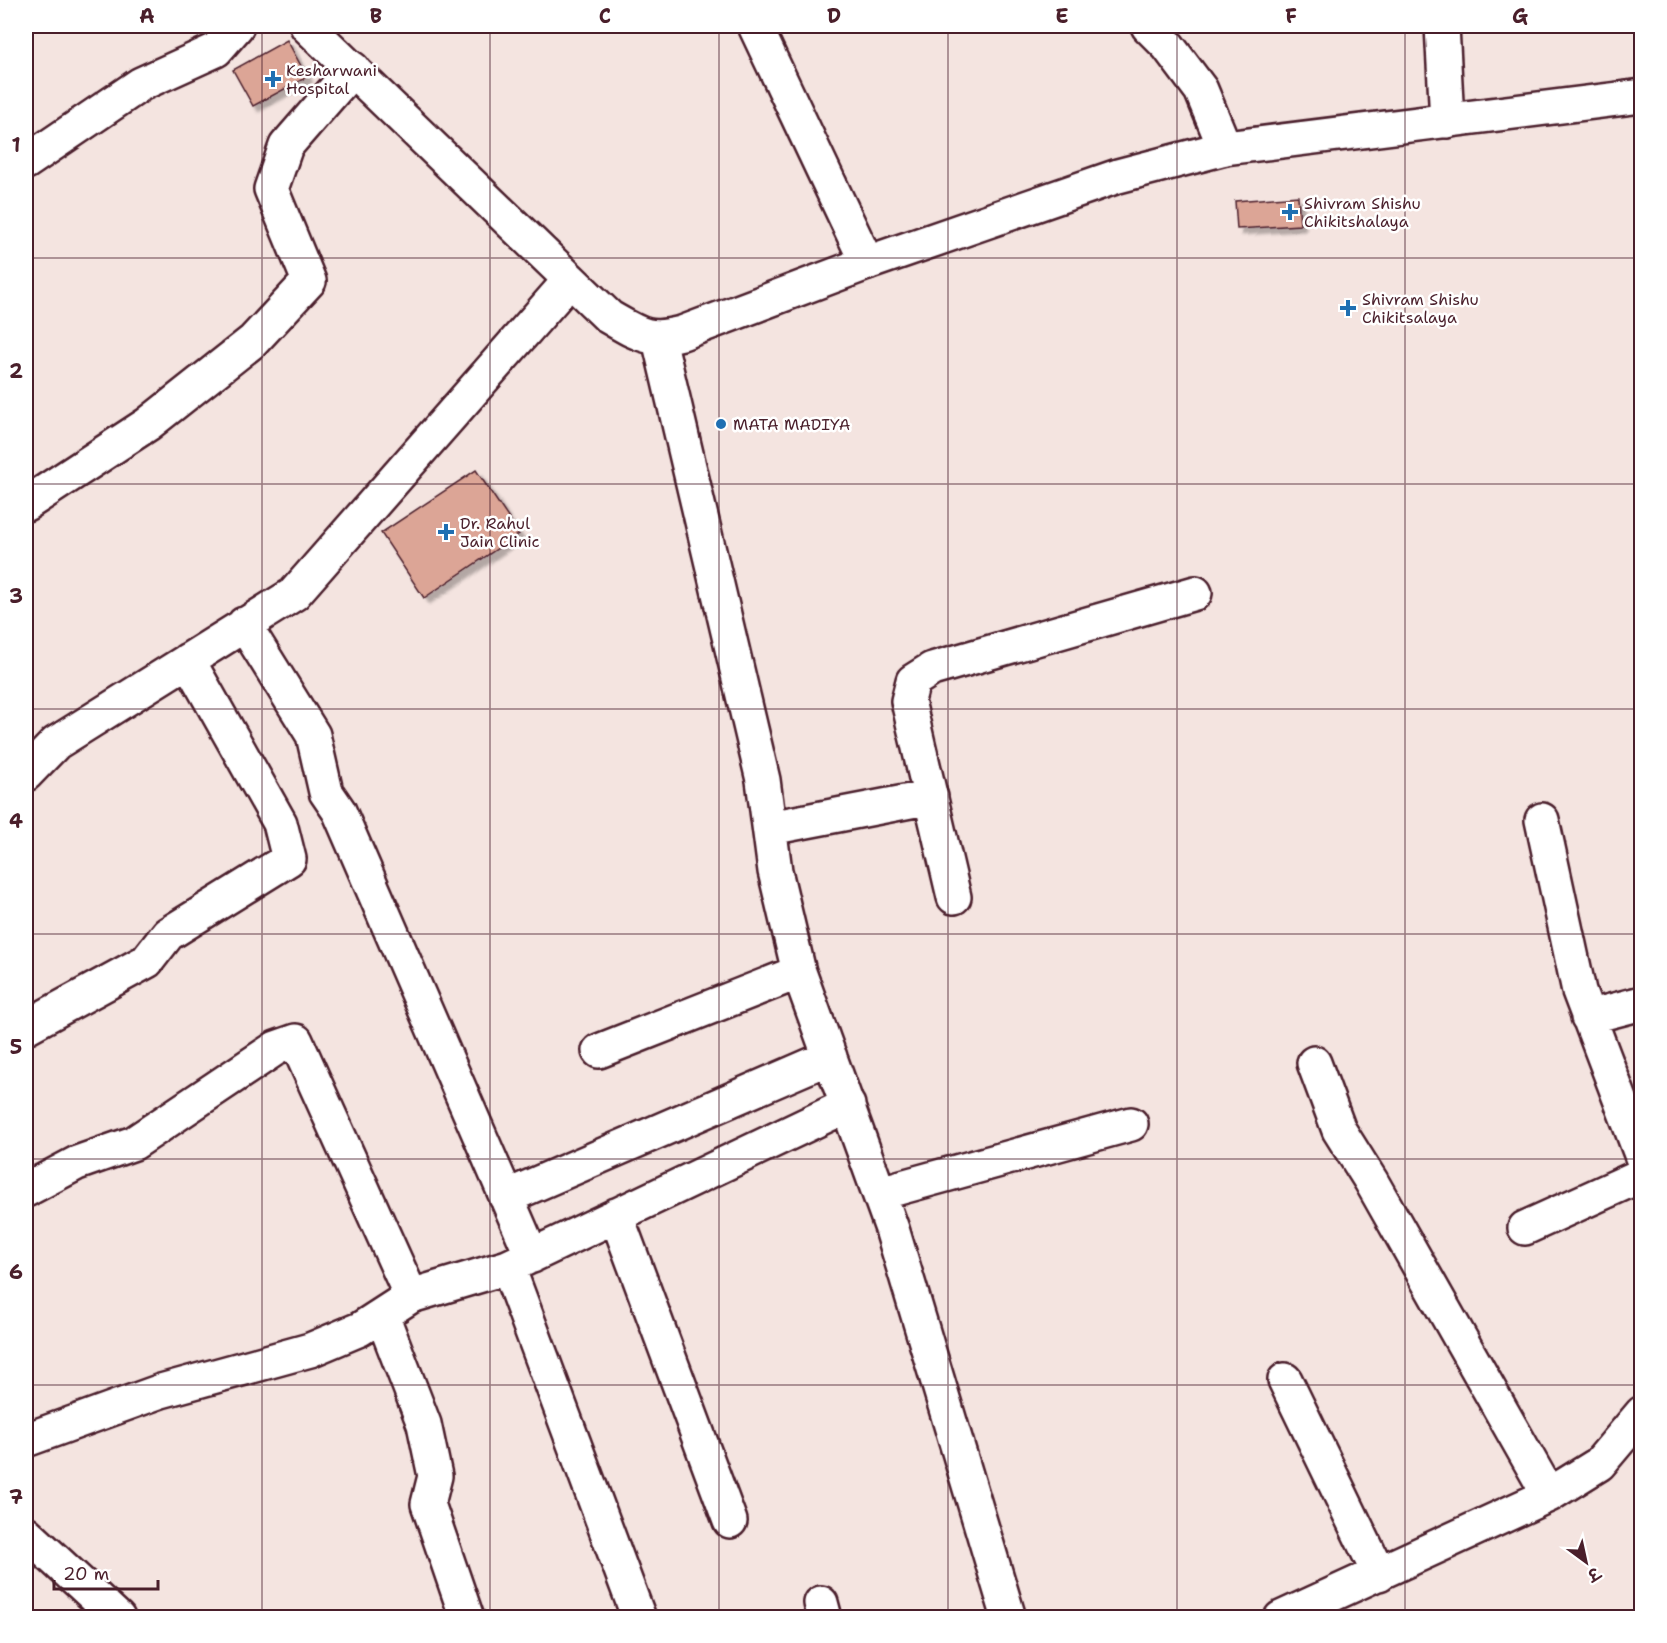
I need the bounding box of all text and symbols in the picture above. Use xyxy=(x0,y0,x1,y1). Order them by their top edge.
text: A xyxy=(139,3,155,29)
text: B xyxy=(370,3,382,29)
text: C xyxy=(599,3,611,29)
text: D xyxy=(827,3,841,29)
text: E xyxy=(1055,3,1069,29)
text: F xyxy=(1285,3,1297,29)
text: G xyxy=(1512,3,1528,29)
place label: Kesharwani Hospital xyxy=(286,60,377,99)
marker: Kesharwani Hospital xyxy=(264,70,282,88)
text: 1 xyxy=(11,132,21,158)
place label: Shivram Shishu Chikitshalaya xyxy=(1304,193,1421,232)
marker: Shivram Shishu Chikitshalaya xyxy=(1281,203,1299,221)
place label: Shivram Shishu Chikitsalaya xyxy=(1362,289,1479,328)
marker: Shivram Shishu Chikitsalaya xyxy=(1339,299,1357,317)
text: 2 xyxy=(9,358,23,384)
place label: MATA MADIYA xyxy=(733,414,850,435)
marker: MATA MADIYA xyxy=(714,417,728,431)
place label: Dr. Rahul Jain Clinic xyxy=(460,513,540,552)
marker: Dr. Rahul Jain Clinic xyxy=(437,523,455,541)
text: 3 xyxy=(9,583,23,609)
text: 4 xyxy=(9,808,23,834)
text: 5 xyxy=(10,1034,22,1060)
text: 6 xyxy=(9,1259,23,1285)
text: 7 xyxy=(9,1484,23,1510)
north arrow xyxy=(1556,1532,1616,1592)
scale bar xyxy=(54,1553,158,1591)
text: उ xyxy=(1583,1561,1606,1587)
text: 20 m xyxy=(63,1562,109,1586)

